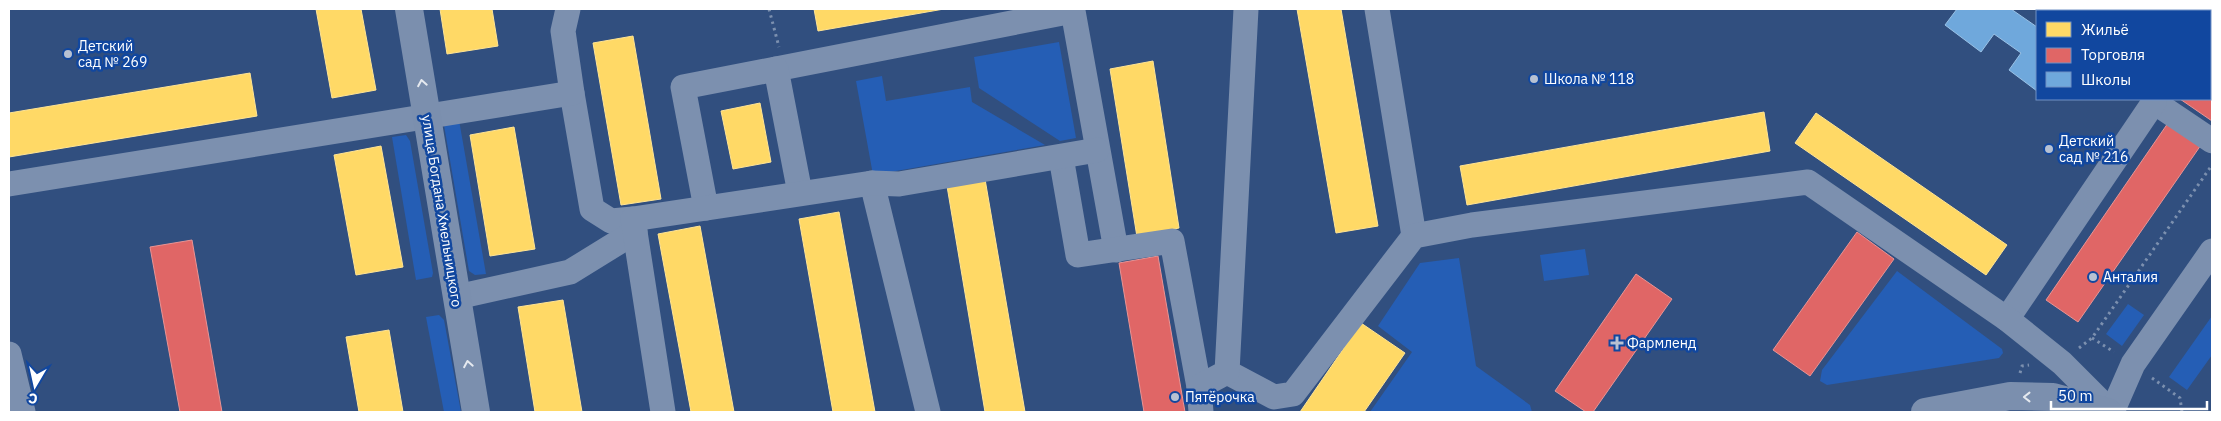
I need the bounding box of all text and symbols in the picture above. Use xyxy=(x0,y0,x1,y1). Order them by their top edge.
legend xyxy=(2036,10,2211,100)
text: Жильё xyxy=(2081,20,2129,39)
place label: Детский сад № 269 xyxy=(78,37,147,71)
text: Торговля xyxy=(2081,45,2145,64)
marker: Детский сад № 269 xyxy=(62,48,74,60)
place label: Школа № 118 xyxy=(1544,70,1634,88)
text: Школы xyxy=(2081,70,2131,89)
marker: Школа № 118 xyxy=(1528,73,1540,85)
one-way arrow xyxy=(417,79,427,87)
street label: улица Богдана Хмельницкого xyxy=(418,114,466,309)
place label: Детский сад № 216 xyxy=(2059,132,2128,166)
marker: Детский сад № 216 xyxy=(2043,143,2055,155)
place label: Анталия xyxy=(2103,268,2158,286)
marker: Анталия xyxy=(2087,271,2099,283)
place label: Фармленд xyxy=(1627,334,1696,352)
marker: Фармленд xyxy=(1611,337,1623,349)
one-way arrow xyxy=(463,360,473,369)
north arrow xyxy=(10,361,60,411)
scale bar xyxy=(2051,378,2207,410)
text: 50 m xyxy=(2058,386,2093,405)
place label: Пятёрочка xyxy=(1185,388,1255,406)
text: С xyxy=(27,389,39,408)
marker: Пятёрочка xyxy=(1169,391,1181,403)
one-way arrow xyxy=(2022,392,2030,402)

